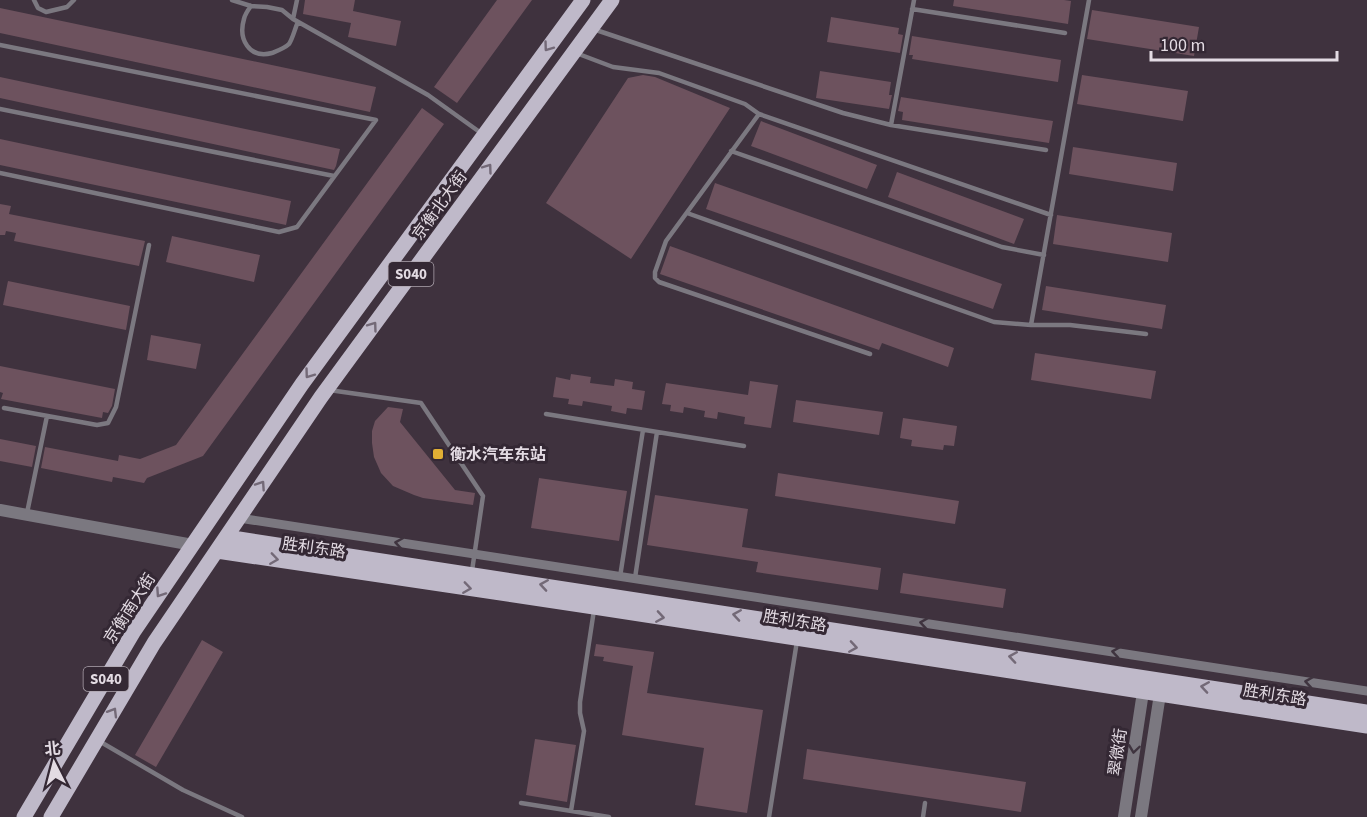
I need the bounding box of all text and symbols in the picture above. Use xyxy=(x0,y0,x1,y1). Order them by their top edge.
scale bar xyxy=(1151,24,1337,62)
text: 100 m xyxy=(1160,33,1205,58)
one-way arrow xyxy=(544,41,555,52)
one-way arrow xyxy=(481,164,492,175)
street label: 京衡北大街 xyxy=(407,167,472,244)
road number: S040 xyxy=(388,262,434,286)
one-way arrow xyxy=(366,321,377,332)
one-way arrow xyxy=(306,368,317,379)
place label: 衡水汽车东站 xyxy=(450,444,546,466)
marker: 衡水汽车东站 xyxy=(431,447,445,461)
one-way arrow xyxy=(254,481,265,492)
street label: 胜利东路 xyxy=(281,533,347,563)
one-way arrow xyxy=(394,537,403,549)
one-way arrow xyxy=(270,553,279,565)
street label: 京衡南大街 xyxy=(99,569,161,648)
one-way arrow xyxy=(540,580,549,592)
one-way arrow xyxy=(462,581,472,594)
one-way arrow xyxy=(156,586,167,597)
street label: 胜利东路 xyxy=(762,605,828,637)
one-way arrow xyxy=(732,609,742,621)
one-way arrow xyxy=(655,610,665,623)
one-way arrow xyxy=(919,617,928,629)
one-way arrow xyxy=(848,640,858,652)
one-way arrow xyxy=(1112,647,1121,659)
one-way arrow xyxy=(1008,652,1017,664)
road number: S040 xyxy=(84,667,128,691)
one-way arrow xyxy=(1305,677,1314,689)
street label: 胜利东路 xyxy=(1242,679,1308,711)
one-way arrow xyxy=(1201,682,1210,694)
one-way arrow xyxy=(105,708,117,719)
street label: 翠微街 xyxy=(1104,727,1132,777)
north arrow xyxy=(24,733,84,793)
text: 北 xyxy=(43,737,62,761)
one-way arrow xyxy=(1129,745,1141,754)

